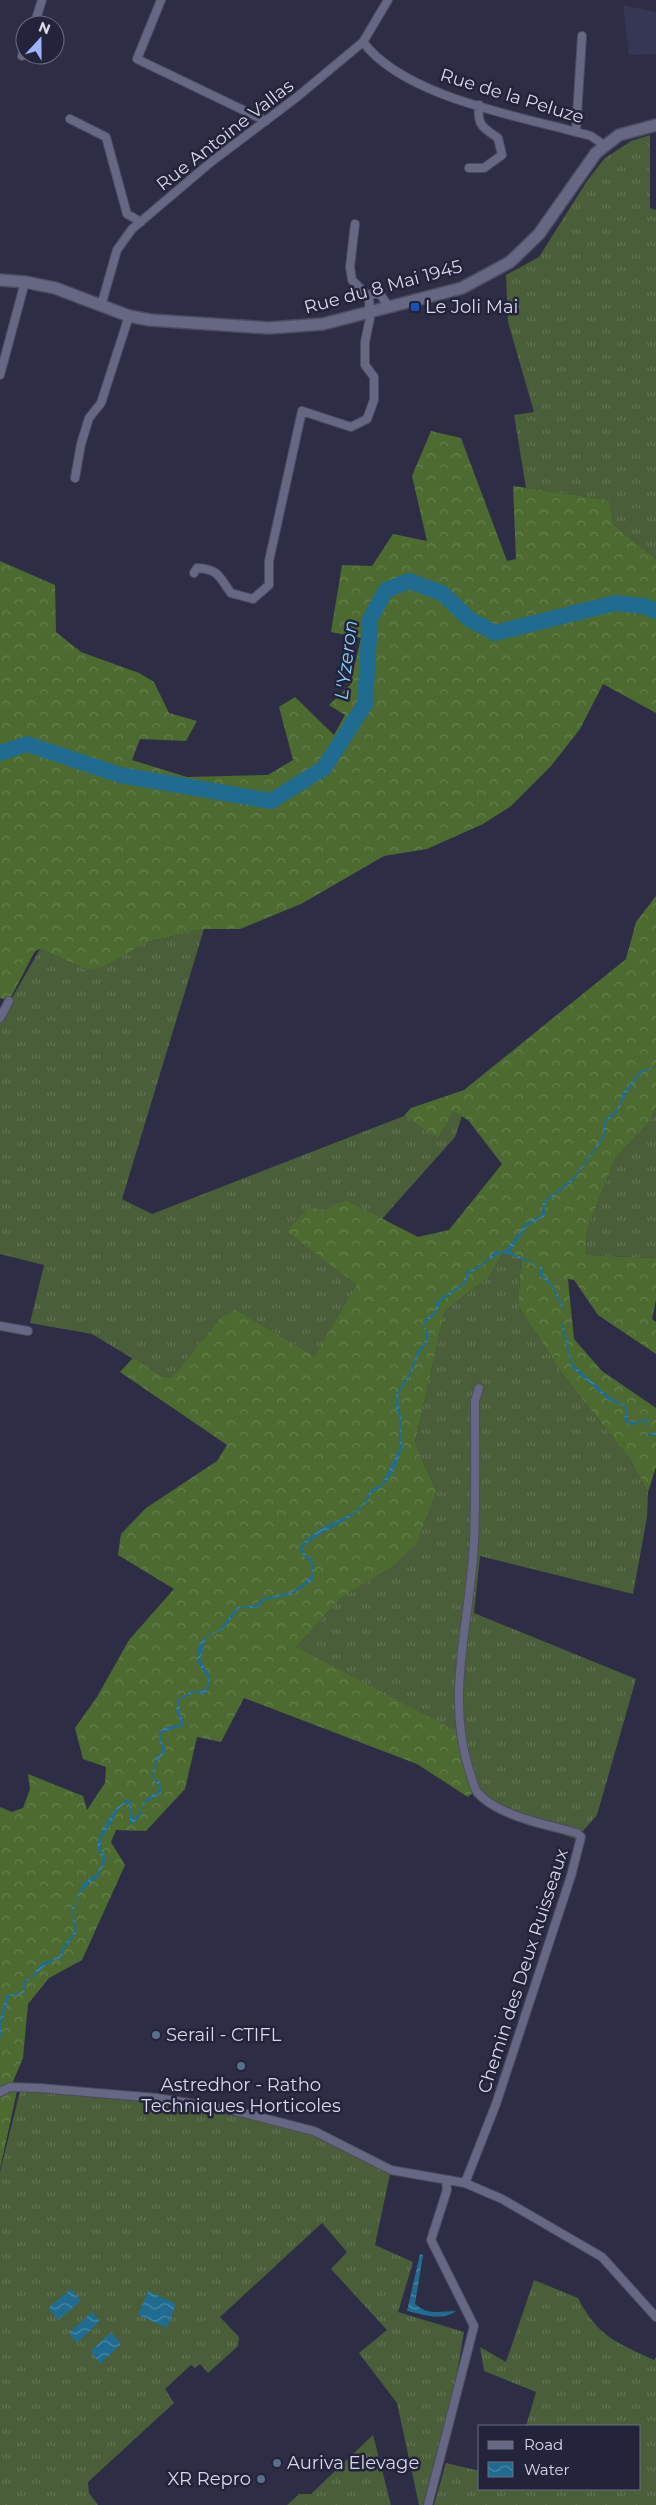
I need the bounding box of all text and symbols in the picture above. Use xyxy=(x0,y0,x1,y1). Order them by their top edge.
north arrow xyxy=(15,15,65,65)
text: N xyxy=(36,17,53,38)
street label: Rue de la Peluze xyxy=(437,64,587,128)
street label: Rue Antoine Vallas xyxy=(152,75,298,195)
street label: Rue du 8 Mai 1945 xyxy=(302,255,464,319)
place label: Le Joli Mai xyxy=(425,296,518,318)
marker: Le Joli Mai xyxy=(409,301,421,313)
water label: L'Yzeron xyxy=(330,619,362,701)
street label: Chemin des Deux Ruisseaux xyxy=(473,1846,573,2096)
place label: Serail - CTIFL xyxy=(166,2024,282,2046)
marker: Serail - CTIFL xyxy=(150,2029,162,2041)
marker: Astredhor - Ratho Techniques Horticoles xyxy=(235,2060,247,2072)
place label: Astredhor - Ratho Techniques Horticoles xyxy=(141,2074,341,2117)
legend xyxy=(478,2425,641,2490)
text: Road xyxy=(524,2435,563,2454)
place label: Auriva Elevage xyxy=(287,2452,419,2474)
marker: Auriva Elevage xyxy=(271,2457,283,2469)
text: Water xyxy=(524,2460,570,2479)
place label: XR Repro xyxy=(167,2468,251,2490)
marker: XR Repro xyxy=(255,2473,267,2485)

